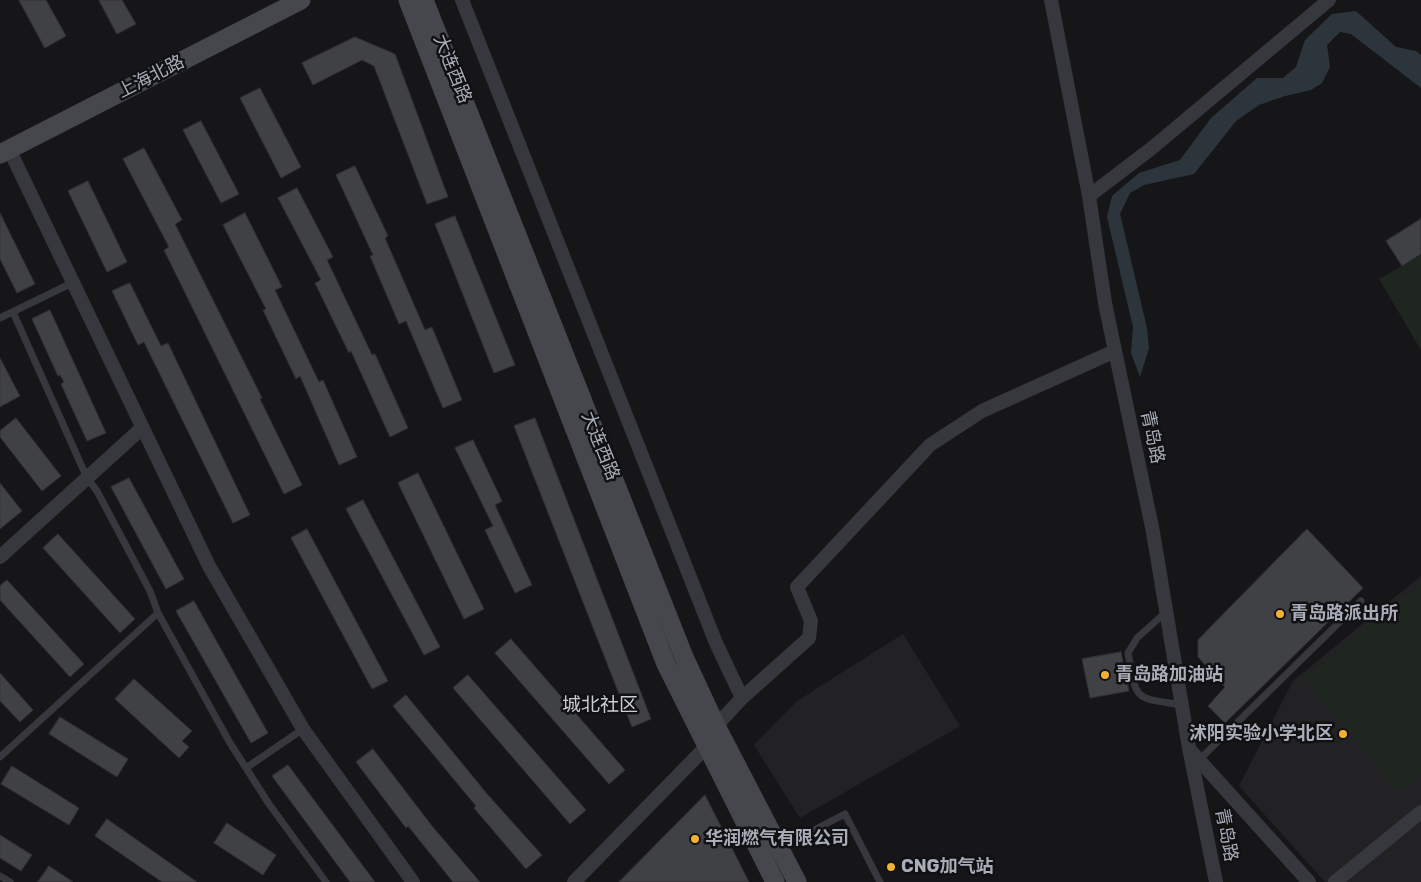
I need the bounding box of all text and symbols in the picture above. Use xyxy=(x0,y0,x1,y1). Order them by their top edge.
street label: 大连西路 xyxy=(429,32,475,106)
street label: 上海北路 xyxy=(114,51,188,103)
street label: 青岛路 xyxy=(1136,408,1168,466)
street label: 大连西路 xyxy=(577,409,623,483)
place label: 青岛路派出所 xyxy=(1290,603,1398,625)
marker: 青岛路派出所 xyxy=(1274,608,1286,620)
place label: 青岛路加油站 xyxy=(1115,664,1223,686)
marker: 青岛路加油站 xyxy=(1099,669,1111,681)
district label: 城北社区 xyxy=(562,695,638,717)
place label: 沭阳实验小学北区 xyxy=(1189,723,1333,745)
marker: 沭阳实验小学北区 xyxy=(1337,728,1349,740)
street label: 青岛路 xyxy=(1210,806,1242,864)
place label: 华润燃气有限公司 xyxy=(705,828,849,850)
marker: 华润燃气有限公司 xyxy=(689,833,701,845)
place label: CNG加气站 xyxy=(901,856,994,878)
marker: CNG加气站 xyxy=(885,861,897,873)

